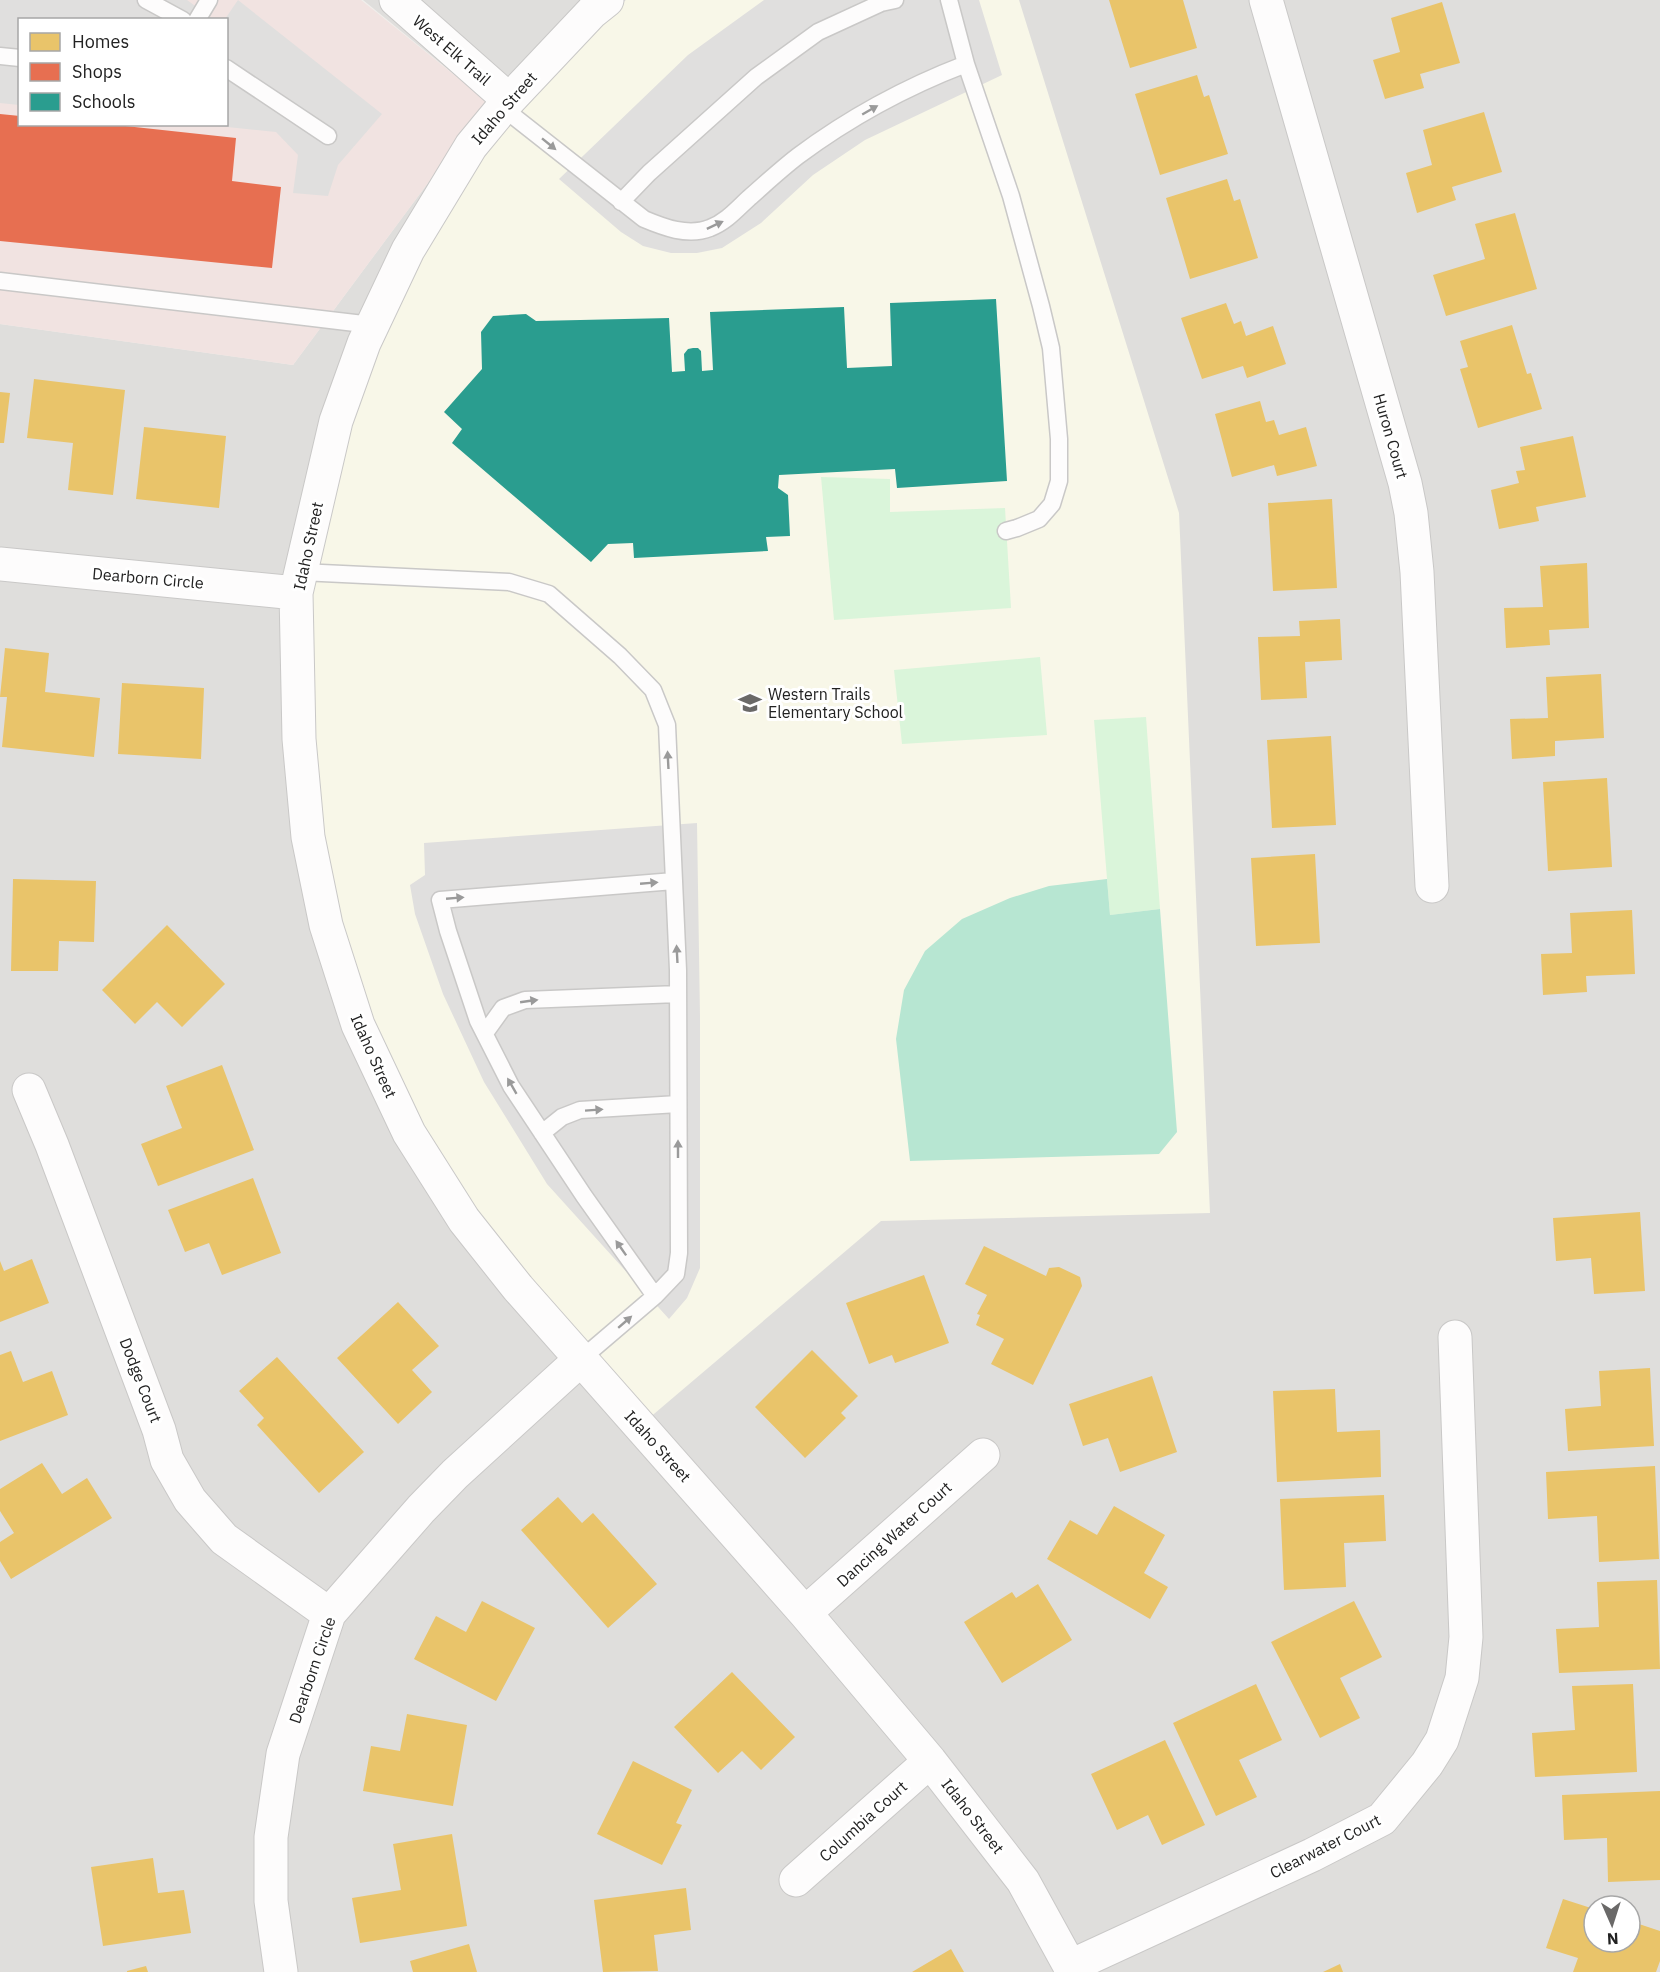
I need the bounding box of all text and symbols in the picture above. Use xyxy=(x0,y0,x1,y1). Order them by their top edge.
street label: West Elk Trail xyxy=(409,11,495,89)
legend xyxy=(18,18,228,126)
text: Homes xyxy=(72,30,129,53)
text: Shops xyxy=(72,60,122,83)
street label: Idaho Street xyxy=(467,68,541,148)
text: Schools xyxy=(72,90,136,113)
one-way arrow xyxy=(862,104,878,115)
one-way arrow xyxy=(541,138,556,150)
one-way arrow xyxy=(706,221,723,230)
street label: Huron Court xyxy=(1369,391,1413,481)
street label: Idaho Street xyxy=(289,500,327,592)
street label: Dearborn Circle xyxy=(91,563,205,593)
place label: Western Trails Elementary School xyxy=(768,684,903,722)
school or university icon: Western Trails Elementary School xyxy=(737,690,763,716)
one-way arrow xyxy=(664,750,673,769)
one-way arrow xyxy=(640,878,659,887)
one-way arrow xyxy=(445,893,464,903)
one-way arrow xyxy=(673,945,682,964)
one-way arrow xyxy=(520,996,539,1006)
street label: Idaho Street xyxy=(347,1011,401,1101)
one-way arrow xyxy=(507,1078,518,1094)
one-way arrow xyxy=(584,1105,603,1114)
one-way arrow xyxy=(673,1140,683,1159)
one-way arrow xyxy=(615,1241,627,1257)
one-way arrow xyxy=(617,1315,633,1328)
street label: Dodge Court xyxy=(116,1335,166,1425)
street label: Idaho Street xyxy=(621,1406,695,1486)
street label: Dancing Water Court xyxy=(832,1477,956,1591)
street label: Dearborn Circle xyxy=(284,1614,340,1726)
street label: Idaho Street xyxy=(937,1774,1009,1858)
street label: Columbia Court xyxy=(815,1776,911,1866)
street label: Clearwater Court xyxy=(1266,1809,1384,1883)
north arrow xyxy=(1582,1894,1642,1954)
text: N xyxy=(1606,1929,1619,1949)

